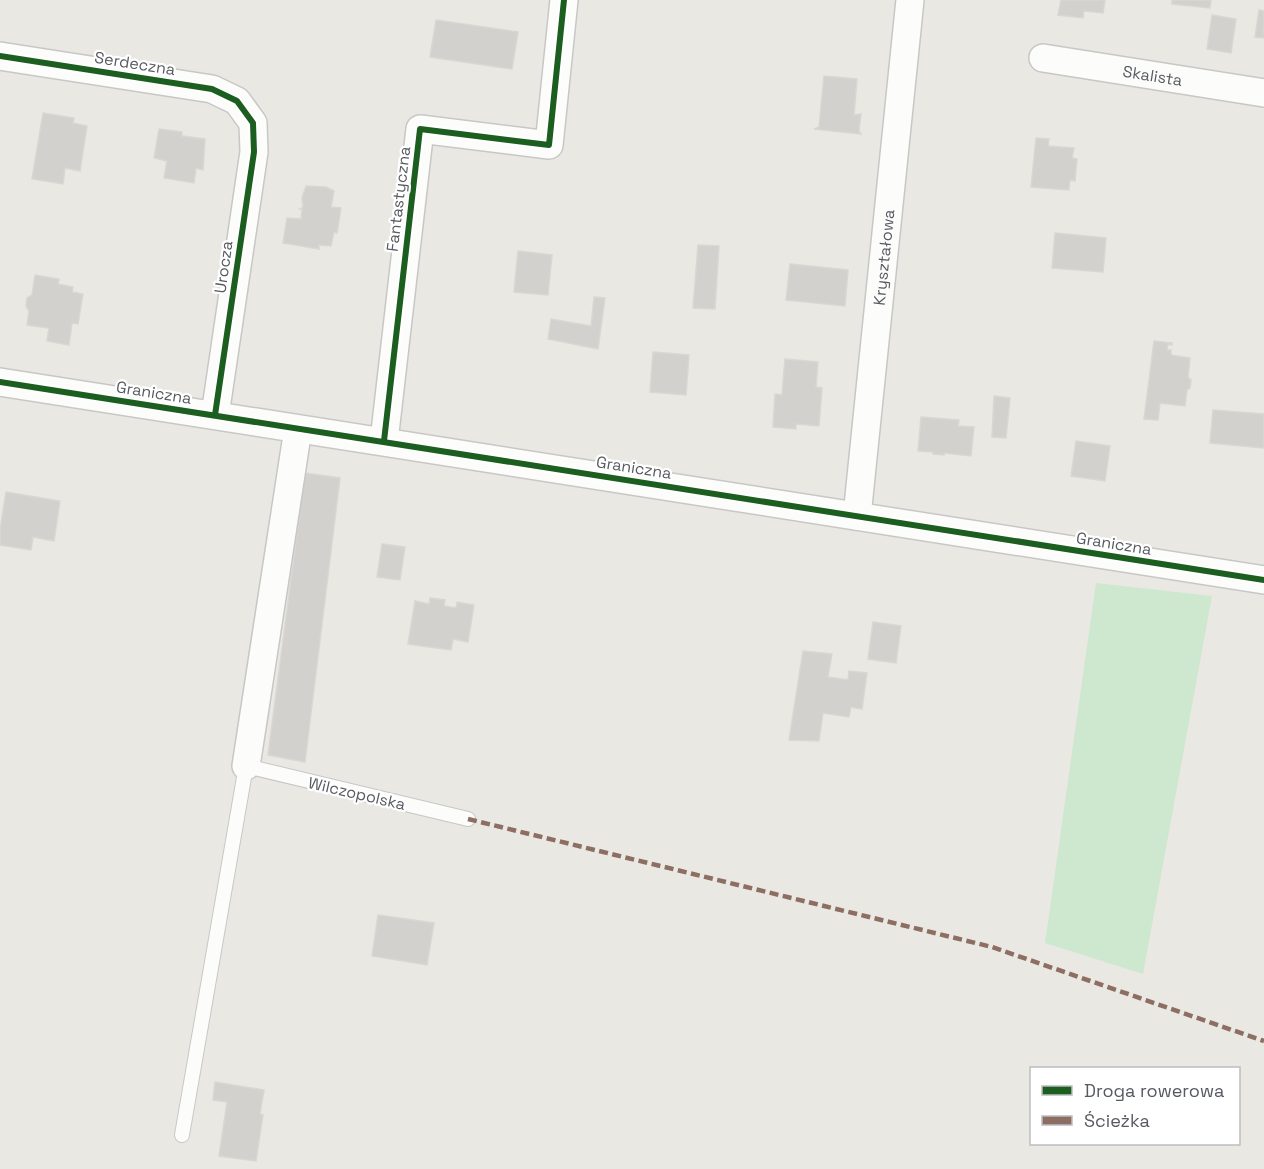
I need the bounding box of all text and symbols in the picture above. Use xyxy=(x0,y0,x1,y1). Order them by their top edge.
street label: Serdeczna xyxy=(93,47,177,80)
street label: Skalista xyxy=(1121,61,1184,91)
street label: Fantastyczna xyxy=(382,145,415,253)
street label: Kryształowa xyxy=(869,208,899,306)
street label: Urocza xyxy=(209,239,238,295)
street label: Graniczna xyxy=(115,376,193,409)
street label: Graniczna xyxy=(595,451,673,484)
street label: Graniczna xyxy=(1075,527,1153,560)
street label: Wilczopolska xyxy=(306,772,408,815)
legend xyxy=(1030,1067,1240,1145)
text: Droga rowerowa xyxy=(1084,1079,1224,1102)
text: Ścieżka xyxy=(1084,1109,1150,1132)

